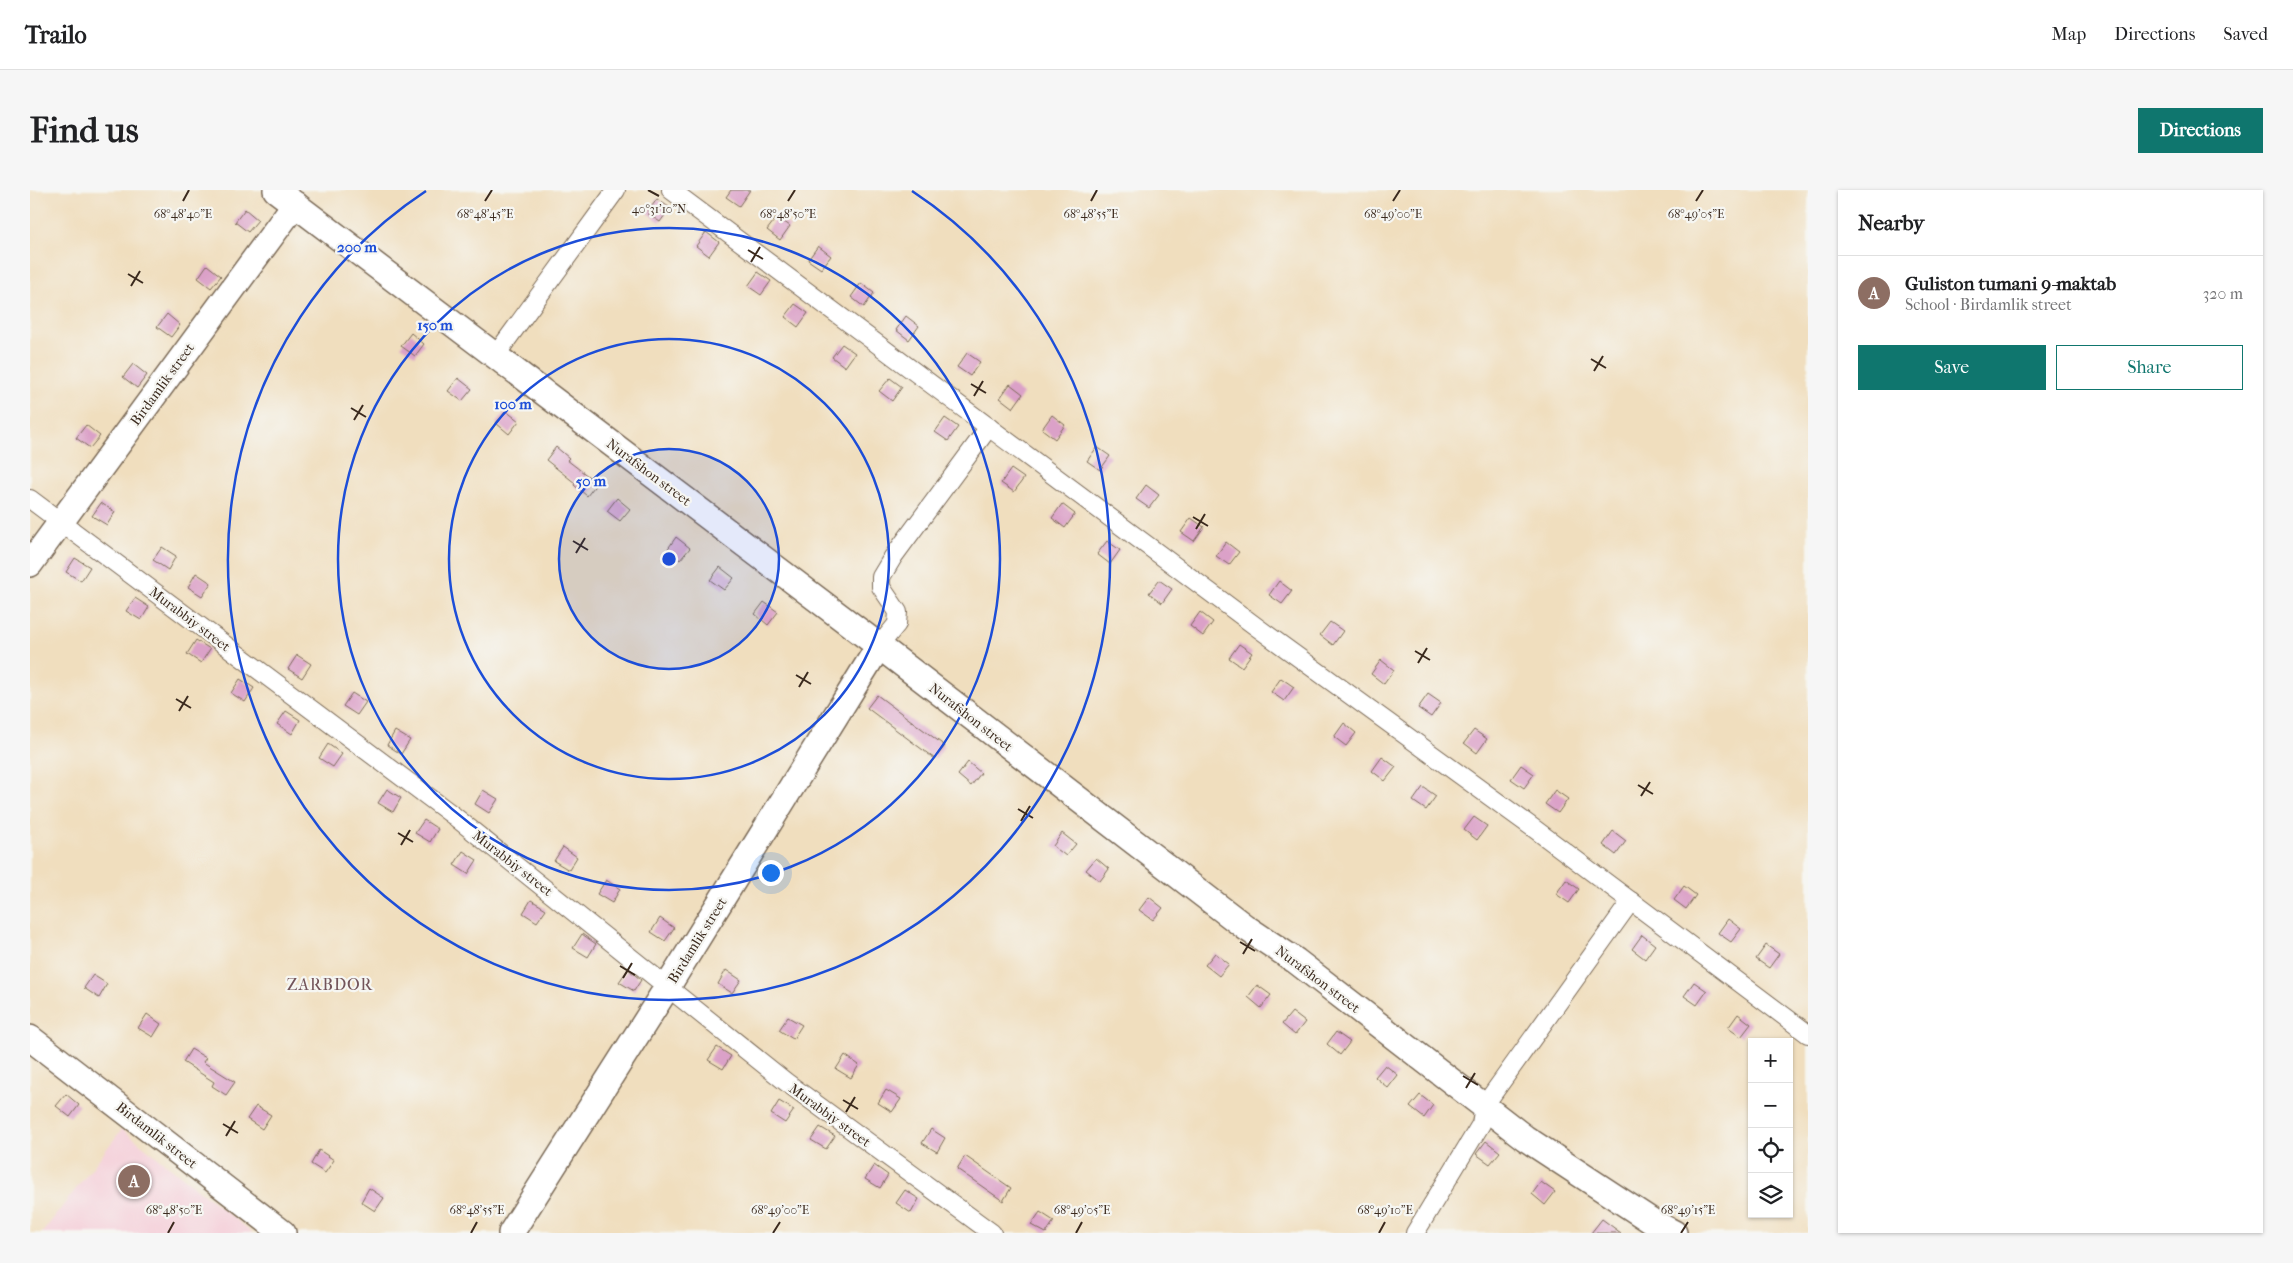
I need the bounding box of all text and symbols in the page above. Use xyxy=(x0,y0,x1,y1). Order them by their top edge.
text: Trailo xyxy=(25,21,87,49)
text: Map xyxy=(2052,24,2086,45)
text: Directions xyxy=(2114,24,2195,45)
text: Saved xyxy=(2223,24,2268,45)
button: Directions xyxy=(2138,108,2263,153)
text: Find us xyxy=(30,110,139,151)
text: 40°31'10"N xyxy=(632,202,686,216)
text: 68°48'40"E xyxy=(154,207,212,221)
text: 68°48'45"E xyxy=(457,207,513,221)
text: 68°48'50"E xyxy=(760,207,816,221)
text: 68°48'55"E xyxy=(1064,207,1118,221)
text: 68°49'00"E xyxy=(1364,207,1422,221)
text: 68°49'05"E xyxy=(1668,207,1724,221)
text: Nearby xyxy=(1858,211,1924,235)
text: 200 m xyxy=(337,238,377,256)
text: Guliston tumani 9-maktab xyxy=(1905,273,2116,295)
text: A xyxy=(1869,284,1879,303)
text: 320 m xyxy=(2203,284,2243,303)
text: School · Birdamlik street xyxy=(1905,295,2072,314)
text: 150 m xyxy=(417,316,453,334)
street label: Birdamlik street xyxy=(127,340,198,429)
button: Save xyxy=(1858,345,2046,390)
button: Share xyxy=(2056,345,2243,390)
text: 100 m xyxy=(494,395,532,413)
street label: Nurafshon street xyxy=(603,435,694,510)
text: 50 m xyxy=(576,472,607,490)
centre of rings xyxy=(660,550,678,568)
street label: Murabbiy street xyxy=(146,583,233,655)
street label: Nurafshon street xyxy=(926,680,1016,755)
street label: Murabbiy street xyxy=(469,827,556,900)
your location xyxy=(758,860,784,886)
street label: Birdamlik street xyxy=(664,894,731,986)
street label: Nurafshon street xyxy=(1272,942,1363,1017)
district label: ZARBDOR xyxy=(287,975,374,994)
map controls xyxy=(1748,1038,1793,1218)
button: + xyxy=(1748,1038,1793,1083)
street label: Murabbiy street xyxy=(786,1080,874,1151)
button: − xyxy=(1748,1083,1793,1128)
street label: Birdamlik street xyxy=(113,1099,200,1172)
button: locate xyxy=(1748,1128,1793,1173)
pin: A xyxy=(118,1162,150,1200)
button: layers xyxy=(1748,1173,1793,1218)
text: 68°48'50"E xyxy=(146,1203,202,1217)
text: 68°48'55"E xyxy=(450,1203,504,1217)
text: 68°49'00"E xyxy=(751,1203,809,1217)
text: 68°49'05"E xyxy=(1054,1203,1110,1217)
text: 68°49'10"E xyxy=(1357,1203,1413,1217)
text: 68°49'15"E xyxy=(1661,1203,1715,1217)

